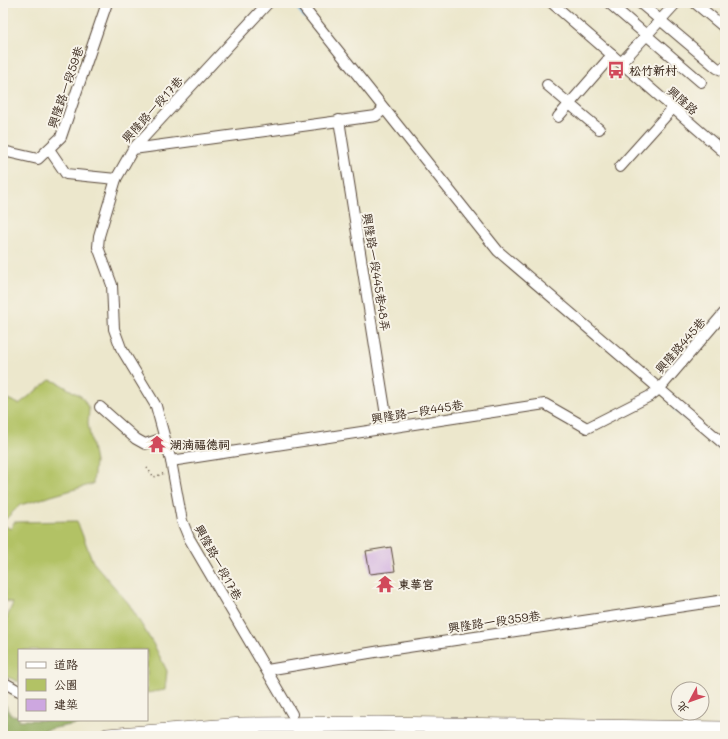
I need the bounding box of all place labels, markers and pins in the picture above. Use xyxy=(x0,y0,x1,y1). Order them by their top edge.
bus stop icon: 松竹新村 xyxy=(606,60,626,80)
place label: 松竹新村 xyxy=(629,62,677,78)
temple icon: 湖湳福德祠 xyxy=(147,434,167,454)
place label: 湖湳福德祠 xyxy=(170,436,230,452)
temple icon: 東華宮 xyxy=(375,574,395,594)
place label: 東華宮 xyxy=(398,576,434,592)

